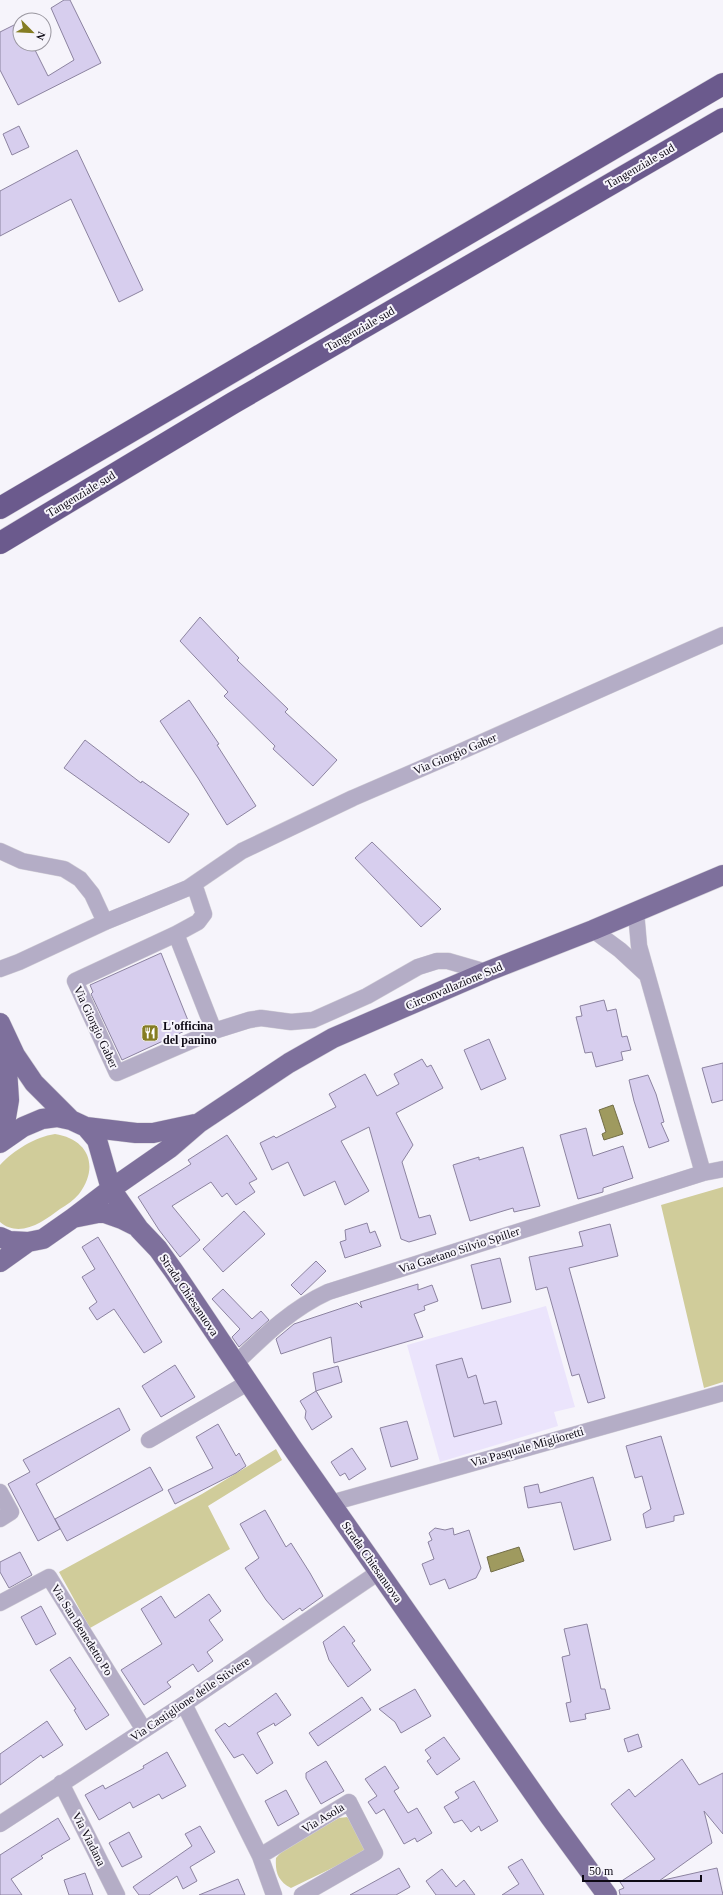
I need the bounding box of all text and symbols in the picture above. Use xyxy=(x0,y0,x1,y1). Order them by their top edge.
north arrow xyxy=(12,12,52,52)
text: N xyxy=(34,30,48,42)
street label: Tangenziale sud xyxy=(603,141,677,191)
street label: Tangenziale sud xyxy=(323,304,397,354)
street label: Tangenziale sud xyxy=(44,468,118,520)
street label: Via Giorgio Gaber xyxy=(411,730,499,778)
street label: Circonvallazione Sud xyxy=(404,959,504,1013)
street label: Via Giorgio Gaber xyxy=(71,984,121,1070)
place label: L'officina del panino xyxy=(163,1019,217,1047)
restaurant icon: L'officina del panino xyxy=(140,1023,160,1043)
street label: Via Gaetano Silvio Spiller xyxy=(397,1224,521,1276)
street label: Strada Chiesanuova xyxy=(156,1251,222,1339)
street label: Via Pasquale Miglioretti xyxy=(469,1424,586,1470)
street label: Strada Chiesanuova xyxy=(339,1519,406,1606)
street label: Via San Benedetto Po xyxy=(48,1582,116,1678)
street label: Via Castiglione delle Stiviere xyxy=(128,1654,252,1744)
street label: Via Asola xyxy=(299,1800,347,1836)
street label: Via Viadana xyxy=(69,1810,109,1869)
scale bar xyxy=(583,1857,701,1883)
text: 50 m xyxy=(589,1864,614,1878)

